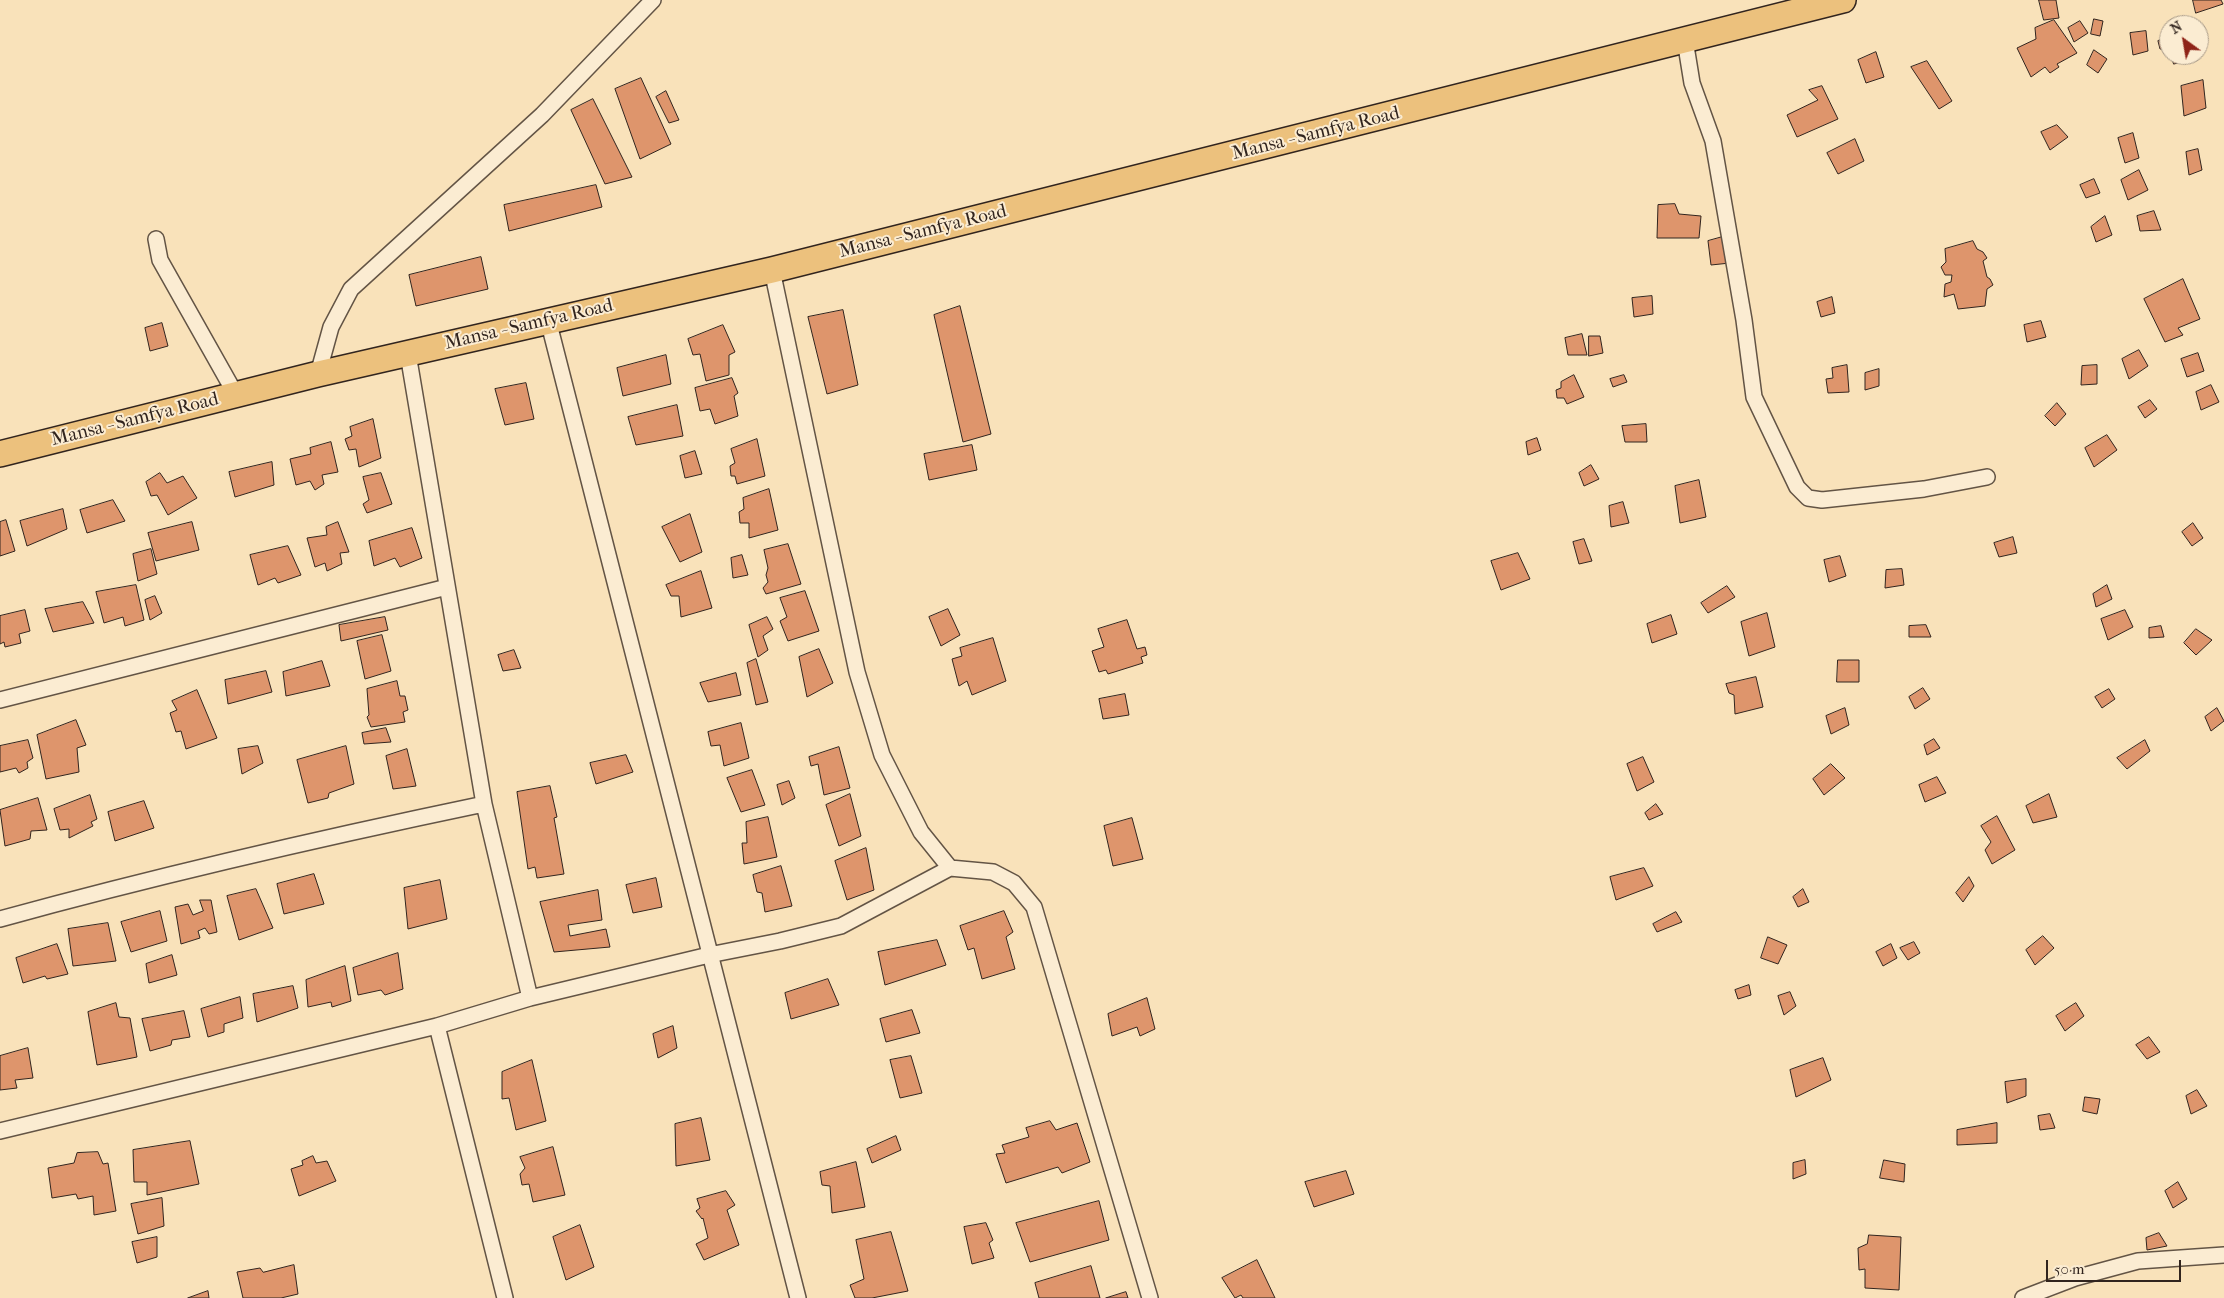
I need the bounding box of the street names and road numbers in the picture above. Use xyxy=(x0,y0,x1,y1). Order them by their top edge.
street label: Mansa - Samfya Road xyxy=(1230,102,1402,166)
street label: Mansa - Samfya Road xyxy=(837,200,1009,264)
street label: Mansa - Samfya Road xyxy=(443,295,615,355)
street label: Mansa - Samfya Road xyxy=(49,388,221,452)

